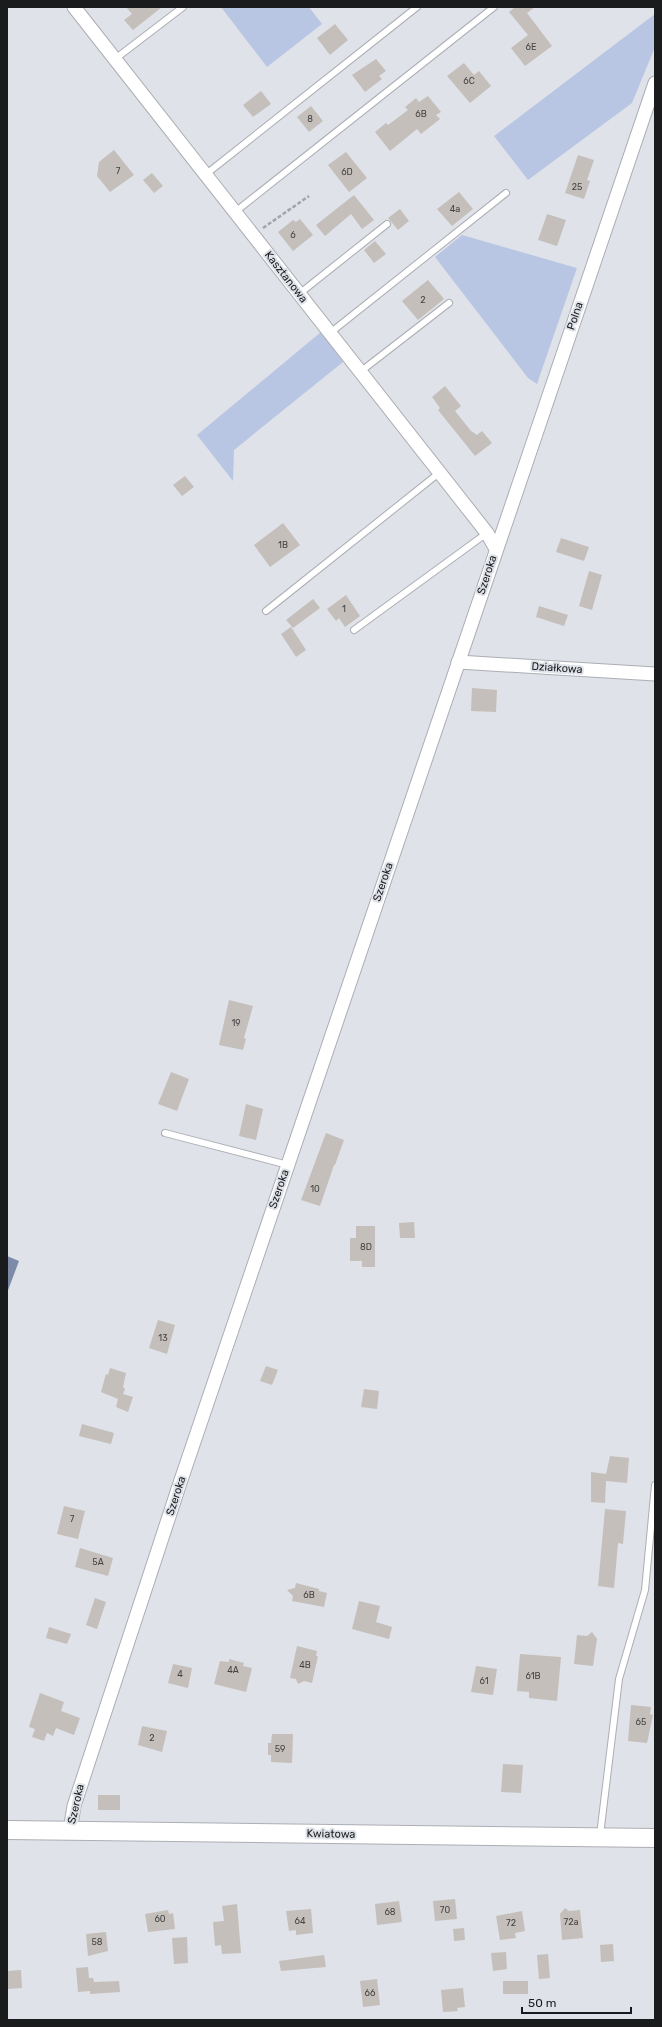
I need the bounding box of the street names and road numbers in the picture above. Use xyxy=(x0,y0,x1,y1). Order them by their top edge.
street label: Kasztanowa xyxy=(262,249,310,305)
street label: Polna xyxy=(564,300,586,332)
street label: Szeroka xyxy=(475,554,499,596)
street label: Działkowa xyxy=(531,660,583,676)
street label: Szeroka xyxy=(370,861,396,903)
street label: Szeroka xyxy=(266,1168,292,1210)
street label: Szeroka xyxy=(164,1475,188,1517)
street label: Szeroka xyxy=(65,1783,87,1825)
street label: Kwiatowa xyxy=(306,1827,356,1841)

